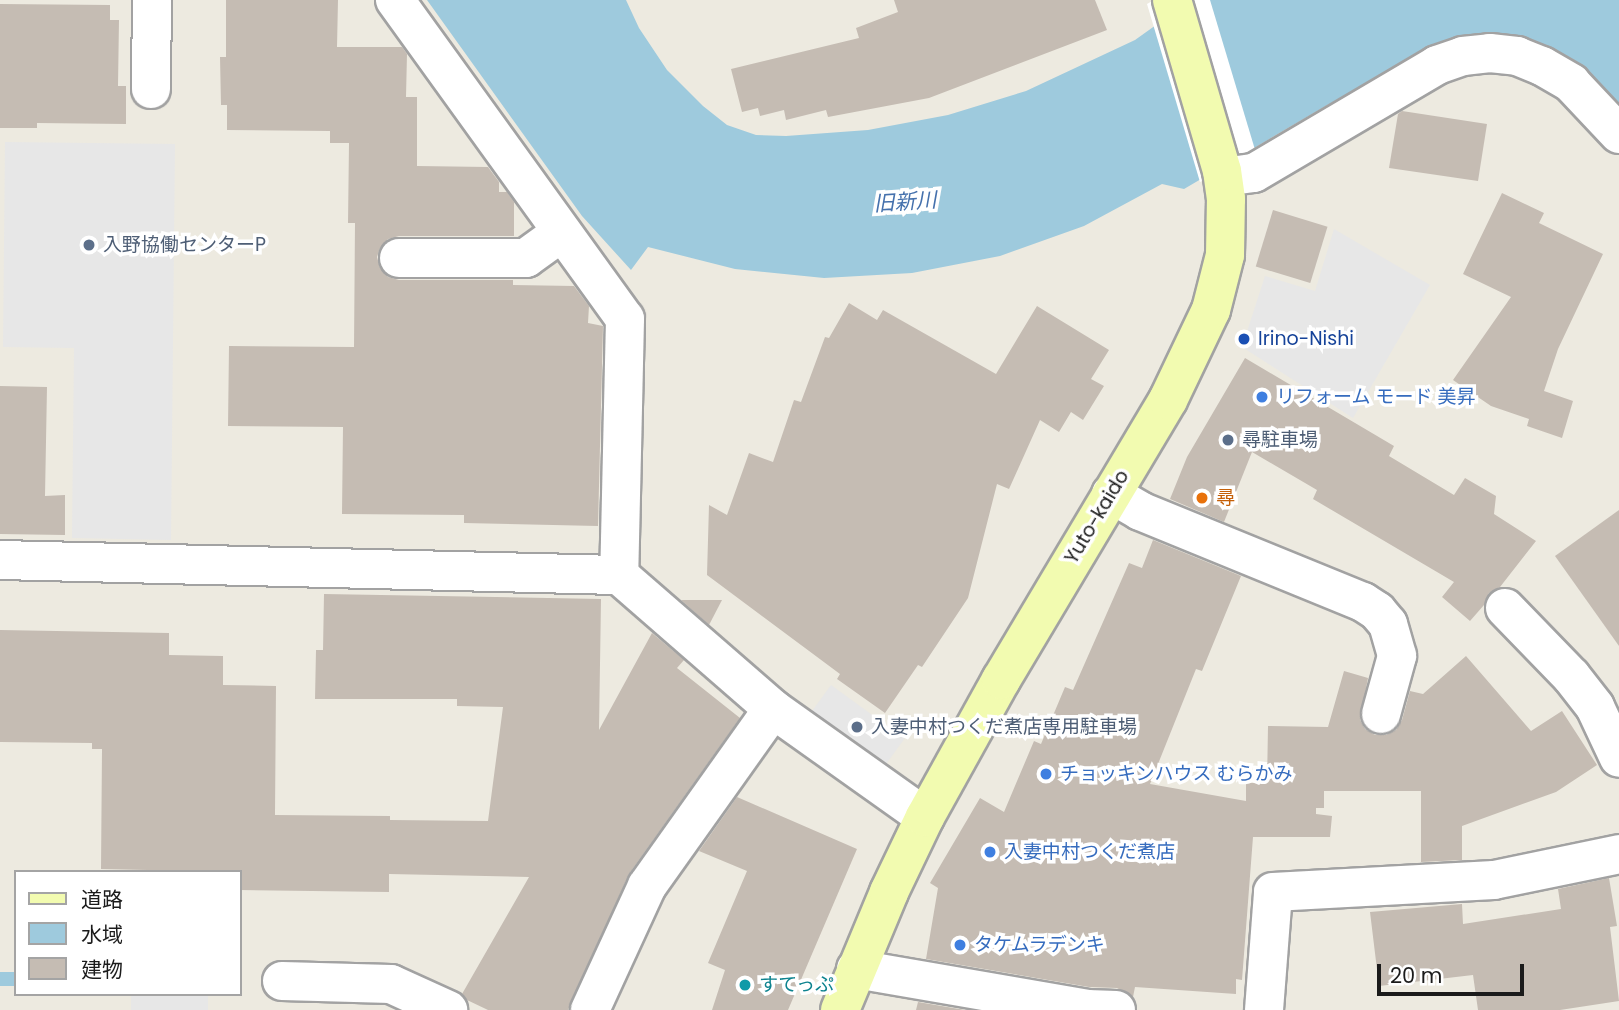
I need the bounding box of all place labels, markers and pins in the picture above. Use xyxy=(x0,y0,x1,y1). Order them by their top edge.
place label: 入野協働センターP xyxy=(103,234,266,256)
marker: 入野協働センターP xyxy=(81,237,97,253)
place label: Irino-Nishi xyxy=(1258,328,1354,350)
marker: Irino-Nishi xyxy=(1236,331,1252,347)
place label: リフォーム モード 美昇 xyxy=(1276,386,1476,408)
marker: リフォーム モード 美昇 xyxy=(1254,389,1270,405)
place label: 尋駐車場 xyxy=(1242,429,1318,451)
marker: 尋駐車場 xyxy=(1220,432,1236,448)
place label: 尋 xyxy=(1216,487,1235,509)
marker: 尋 xyxy=(1194,490,1210,506)
place label: 入妻中村つくだ煮店専用駐車場 xyxy=(871,716,1137,738)
marker: 入妻中村つくだ煮店専用駐車場 xyxy=(849,719,865,735)
place label: チョッキンハウス むらかみ xyxy=(1060,763,1293,785)
marker: チョッキンハウス むらかみ xyxy=(1038,766,1054,782)
place label: 入妻中村つくだ煮店 xyxy=(1004,841,1175,863)
marker: 入妻中村つくだ煮店 xyxy=(982,844,998,860)
place label: タケムラデンキ xyxy=(974,934,1107,956)
marker: タケムラデンキ xyxy=(952,937,968,953)
place label: すてっぷ xyxy=(759,974,835,996)
marker: すてっぷ xyxy=(737,977,753,993)

